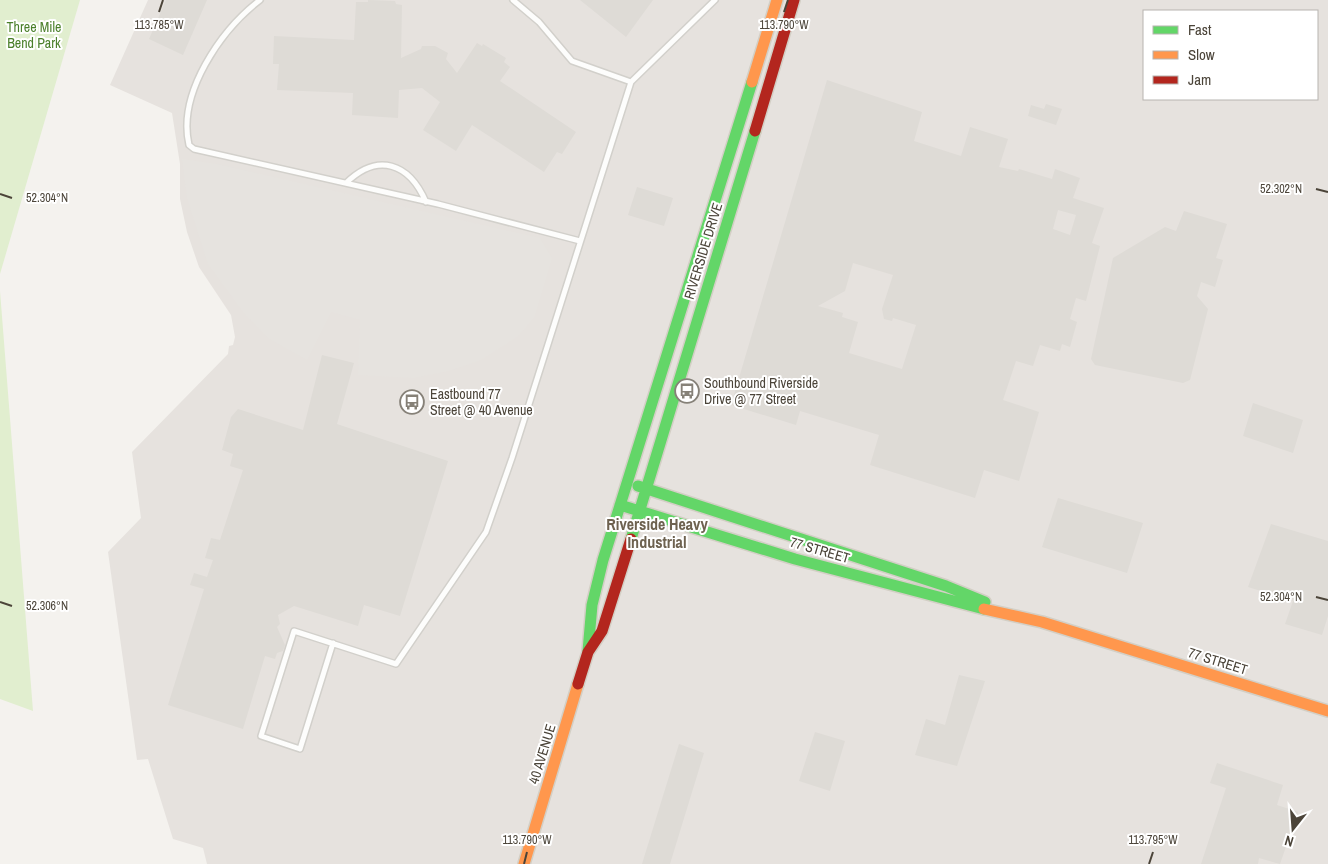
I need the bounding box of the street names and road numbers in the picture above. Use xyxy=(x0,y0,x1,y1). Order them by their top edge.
street label: RIVERSIDE DRIVE xyxy=(680,200,726,302)
street label: 77 STREET xyxy=(788,533,852,567)
street label: 77 STREET xyxy=(1186,643,1250,679)
street label: 40 AVENUE xyxy=(524,722,560,786)

